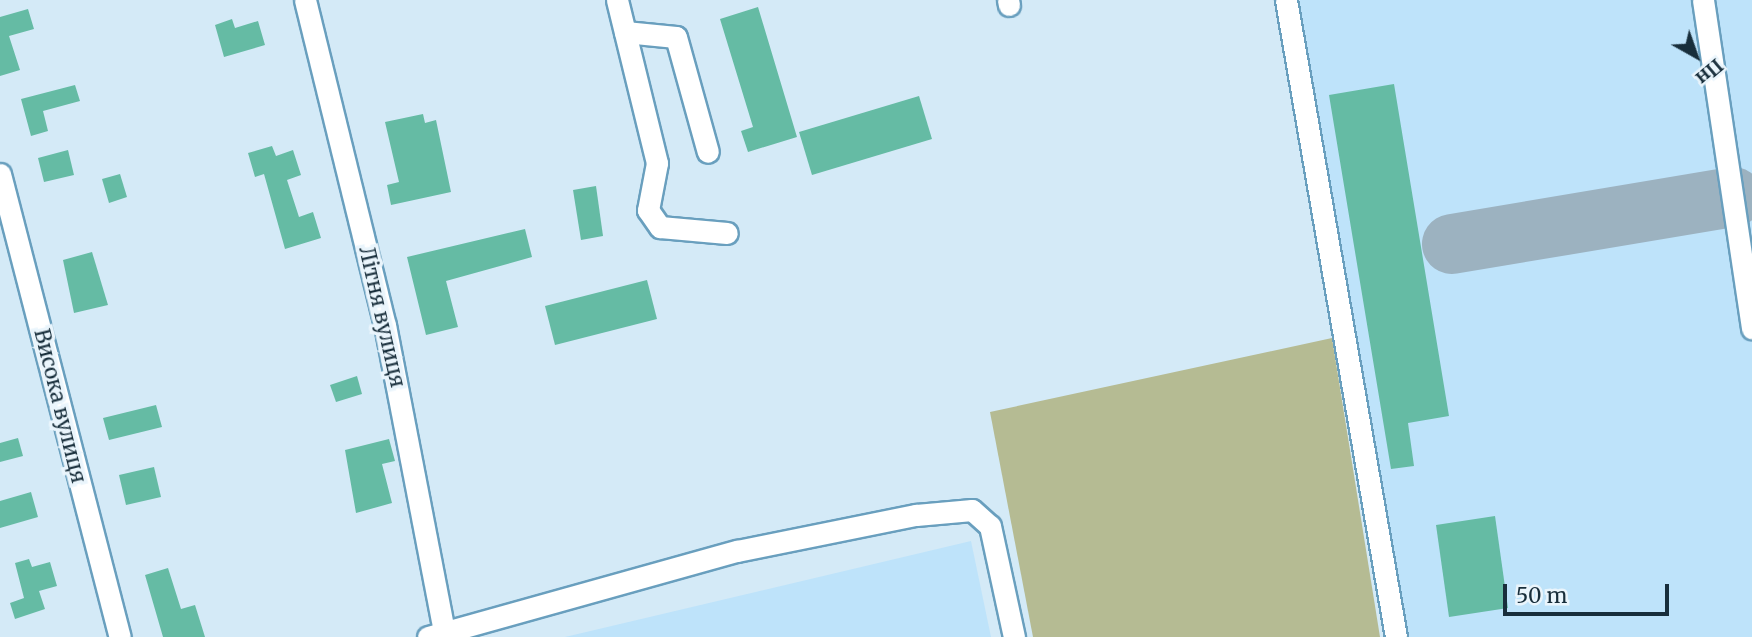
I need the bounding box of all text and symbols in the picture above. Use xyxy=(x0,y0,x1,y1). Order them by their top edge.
north arrow xyxy=(1661,21,1731,91)
text: Пн xyxy=(1691,54,1728,90)
street label: Літня вулиця xyxy=(354,244,410,390)
street label: Висока вулиця xyxy=(29,326,91,486)
scale bar xyxy=(1507,570,1673,614)
text: 50 m xyxy=(1516,582,1567,609)

